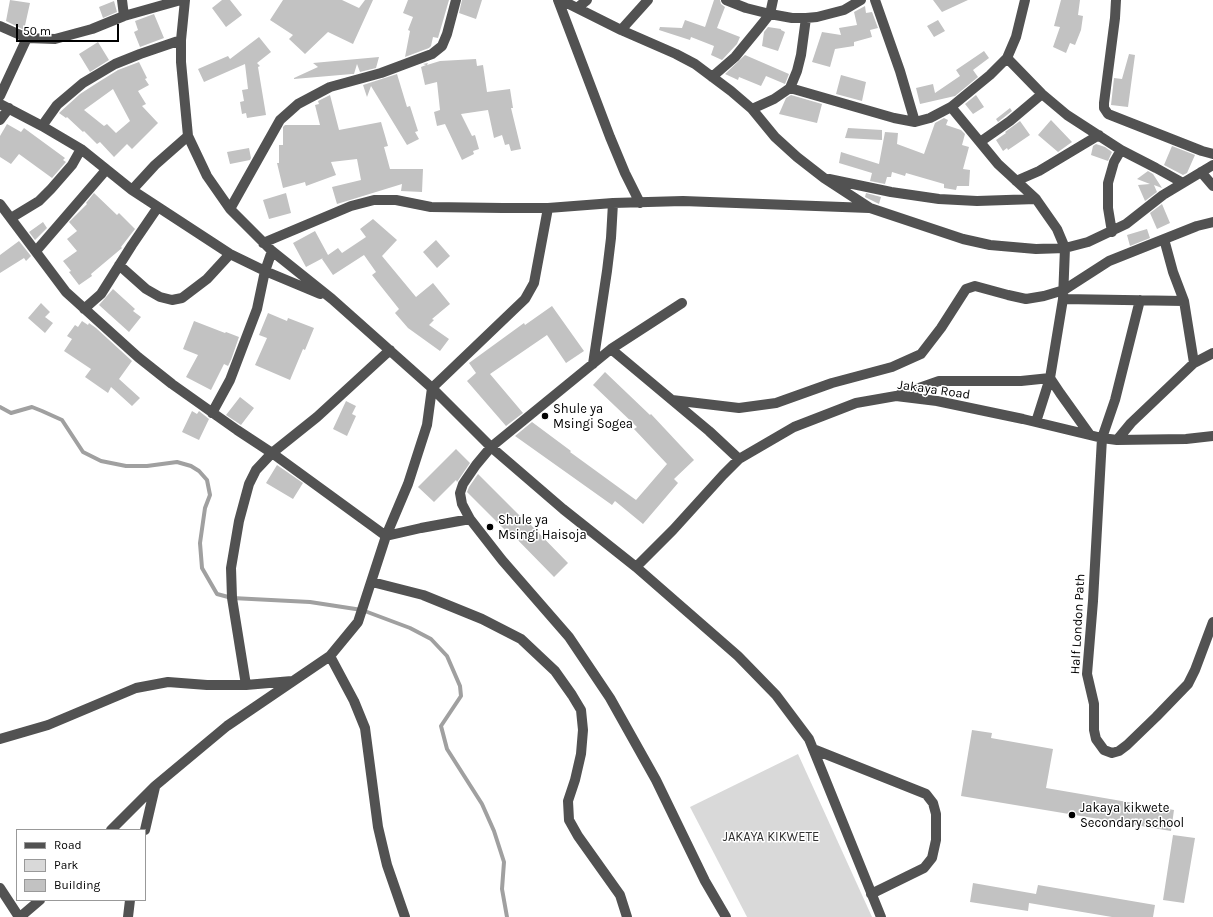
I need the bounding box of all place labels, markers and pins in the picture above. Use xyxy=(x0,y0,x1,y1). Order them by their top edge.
place label: Shule ya Msingi Sogea xyxy=(553,401,633,432)
marker: Shule ya Msingi Sogea xyxy=(540,411,550,421)
place label: Shule ya Msingi Haisoja xyxy=(498,512,587,543)
marker: Shule ya Msingi Haisoja xyxy=(485,522,495,532)
place label: Jakaya kikwete Secondary school xyxy=(1080,800,1184,831)
marker: Jakaya kikwete Secondary school xyxy=(1067,810,1077,820)

